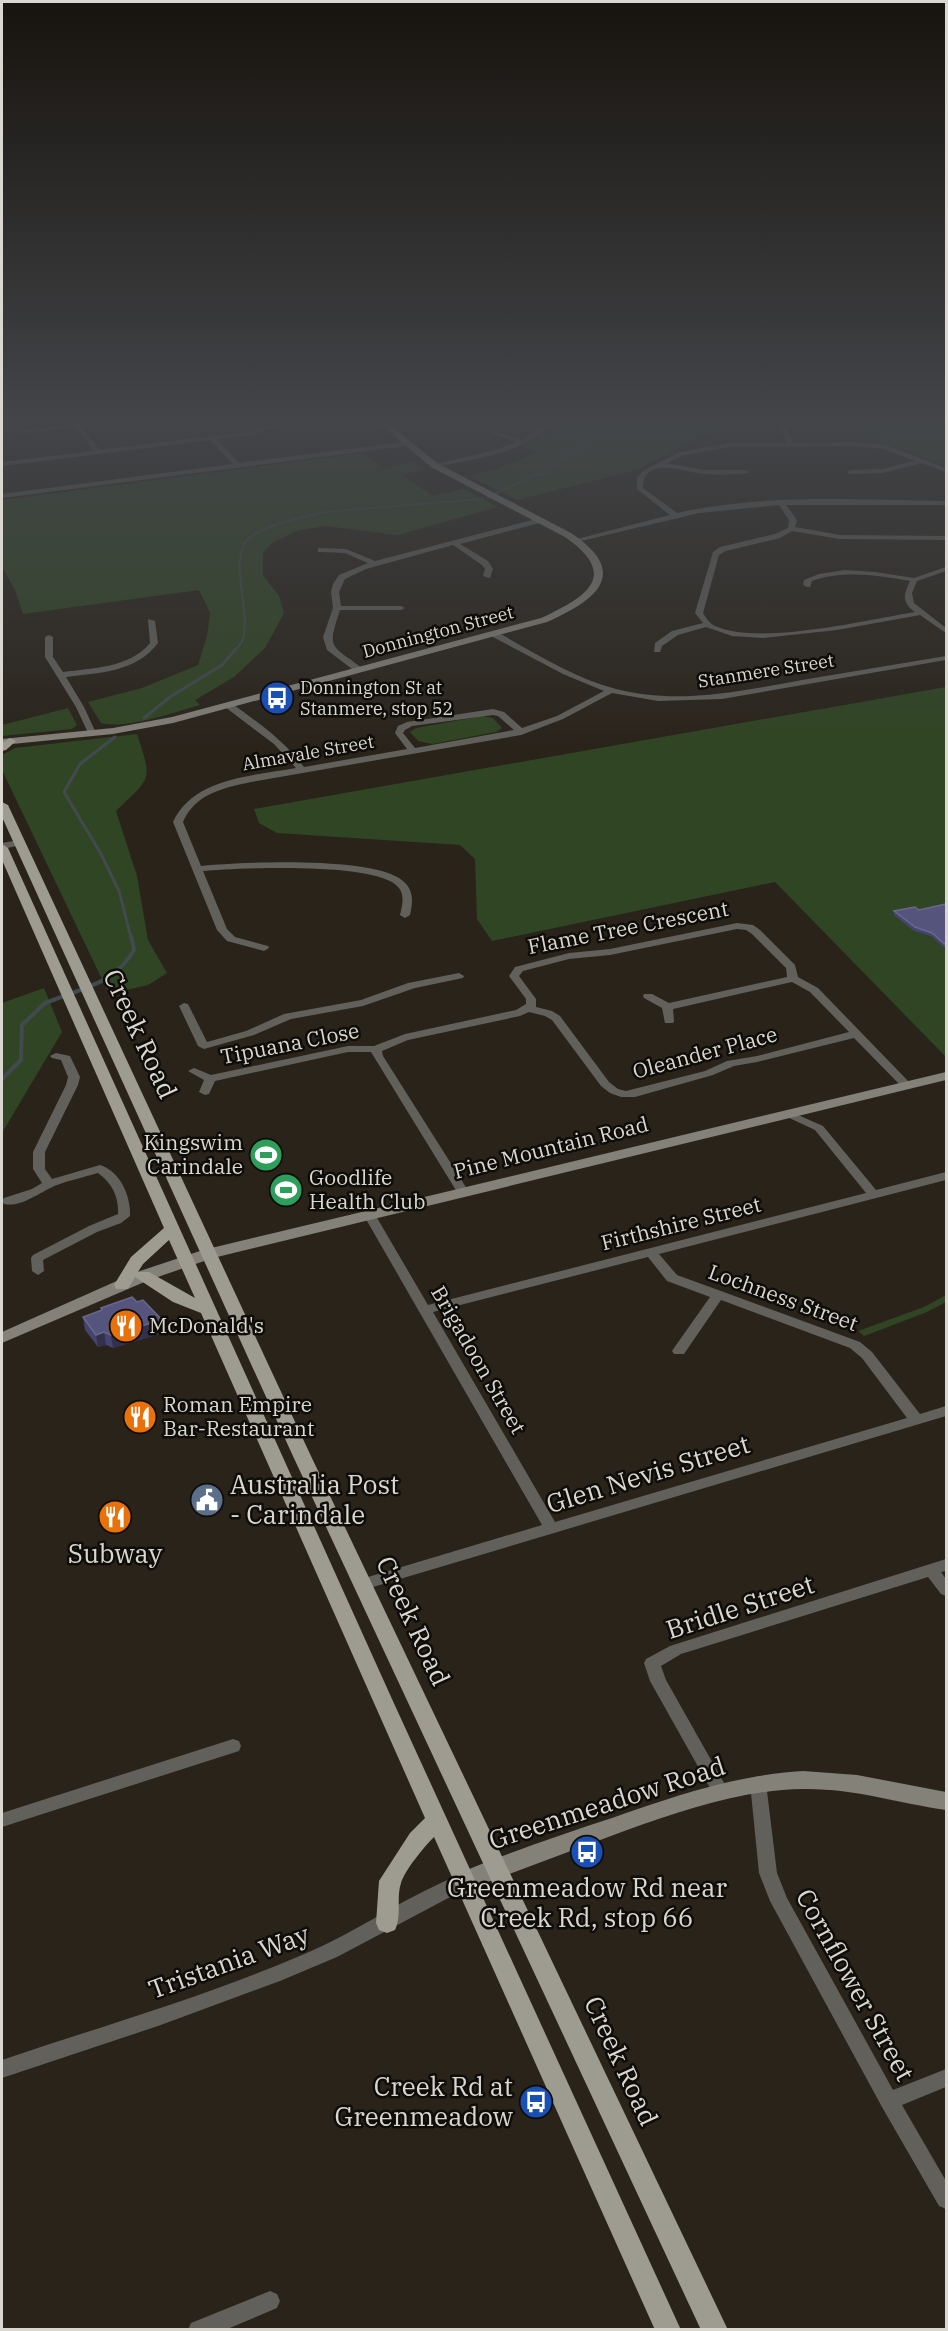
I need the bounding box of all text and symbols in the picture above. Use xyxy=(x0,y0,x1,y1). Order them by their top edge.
street label: Donnington Street xyxy=(360,600,516,663)
street label: Stanmere Street xyxy=(696,648,836,693)
place label: Donnington St at Stanmere, stop 52 xyxy=(300,676,453,720)
bus stop icon: Donnington St at Stanmere, stop 52 xyxy=(259,680,295,716)
street label: Almavale Street xyxy=(240,730,376,775)
street label: Flame Tree Crescent xyxy=(525,894,731,960)
street label: Creek Road xyxy=(96,963,186,1104)
street label: Tipuana Close xyxy=(218,1016,362,1070)
street label: Oleander Place xyxy=(629,1019,780,1085)
street label: Pine Mountain Road xyxy=(450,1109,651,1185)
place label: Kingswim Carindale xyxy=(144,1128,243,1180)
sports icon: Kingswim Carindale xyxy=(248,1137,284,1173)
place label: Goodlife Health Club xyxy=(309,1163,426,1215)
sports icon: Goodlife Health Club xyxy=(268,1172,304,1208)
street label: Firthshire Street xyxy=(598,1190,764,1256)
street label: Lochness Street xyxy=(705,1257,862,1337)
street label: Brigadoon Street xyxy=(425,1280,533,1439)
restaurant icon: McDonald's xyxy=(108,1308,144,1344)
place label: McDonald's xyxy=(149,1311,264,1339)
place label: Roman Empire Bar-Restaurant xyxy=(163,1390,314,1442)
restaurant icon: Roman Empire Bar-Restaurant xyxy=(122,1399,158,1435)
street label: Glen Nevis Street xyxy=(542,1426,754,1520)
place label: Australia Post - Carindale xyxy=(230,1467,399,1531)
public building icon: Australia Post - Carindale xyxy=(189,1482,225,1518)
restaurant icon: Subway xyxy=(97,1499,133,1535)
place label: Subway xyxy=(68,1536,162,1570)
street label: Creek Road xyxy=(369,1550,459,1691)
street label: Bridle Street xyxy=(661,1566,818,1646)
street label: Greenmeadow Road xyxy=(484,1748,729,1856)
bus stop icon: Greenmeadow Rd near Creek Rd, stop 66 xyxy=(569,1834,605,1870)
place label: Greenmeadow Rd near Creek Rd, stop 66 xyxy=(447,1870,727,1934)
street label: Cornflower Street xyxy=(789,1882,923,2087)
street label: Tristania Way xyxy=(144,1916,314,2006)
street label: Creek Road xyxy=(577,1990,667,2131)
place label: Creek Rd at Greenmeadow xyxy=(335,2069,513,2133)
bus stop icon: Creek Rd at Greenmeadow xyxy=(518,2084,554,2120)

